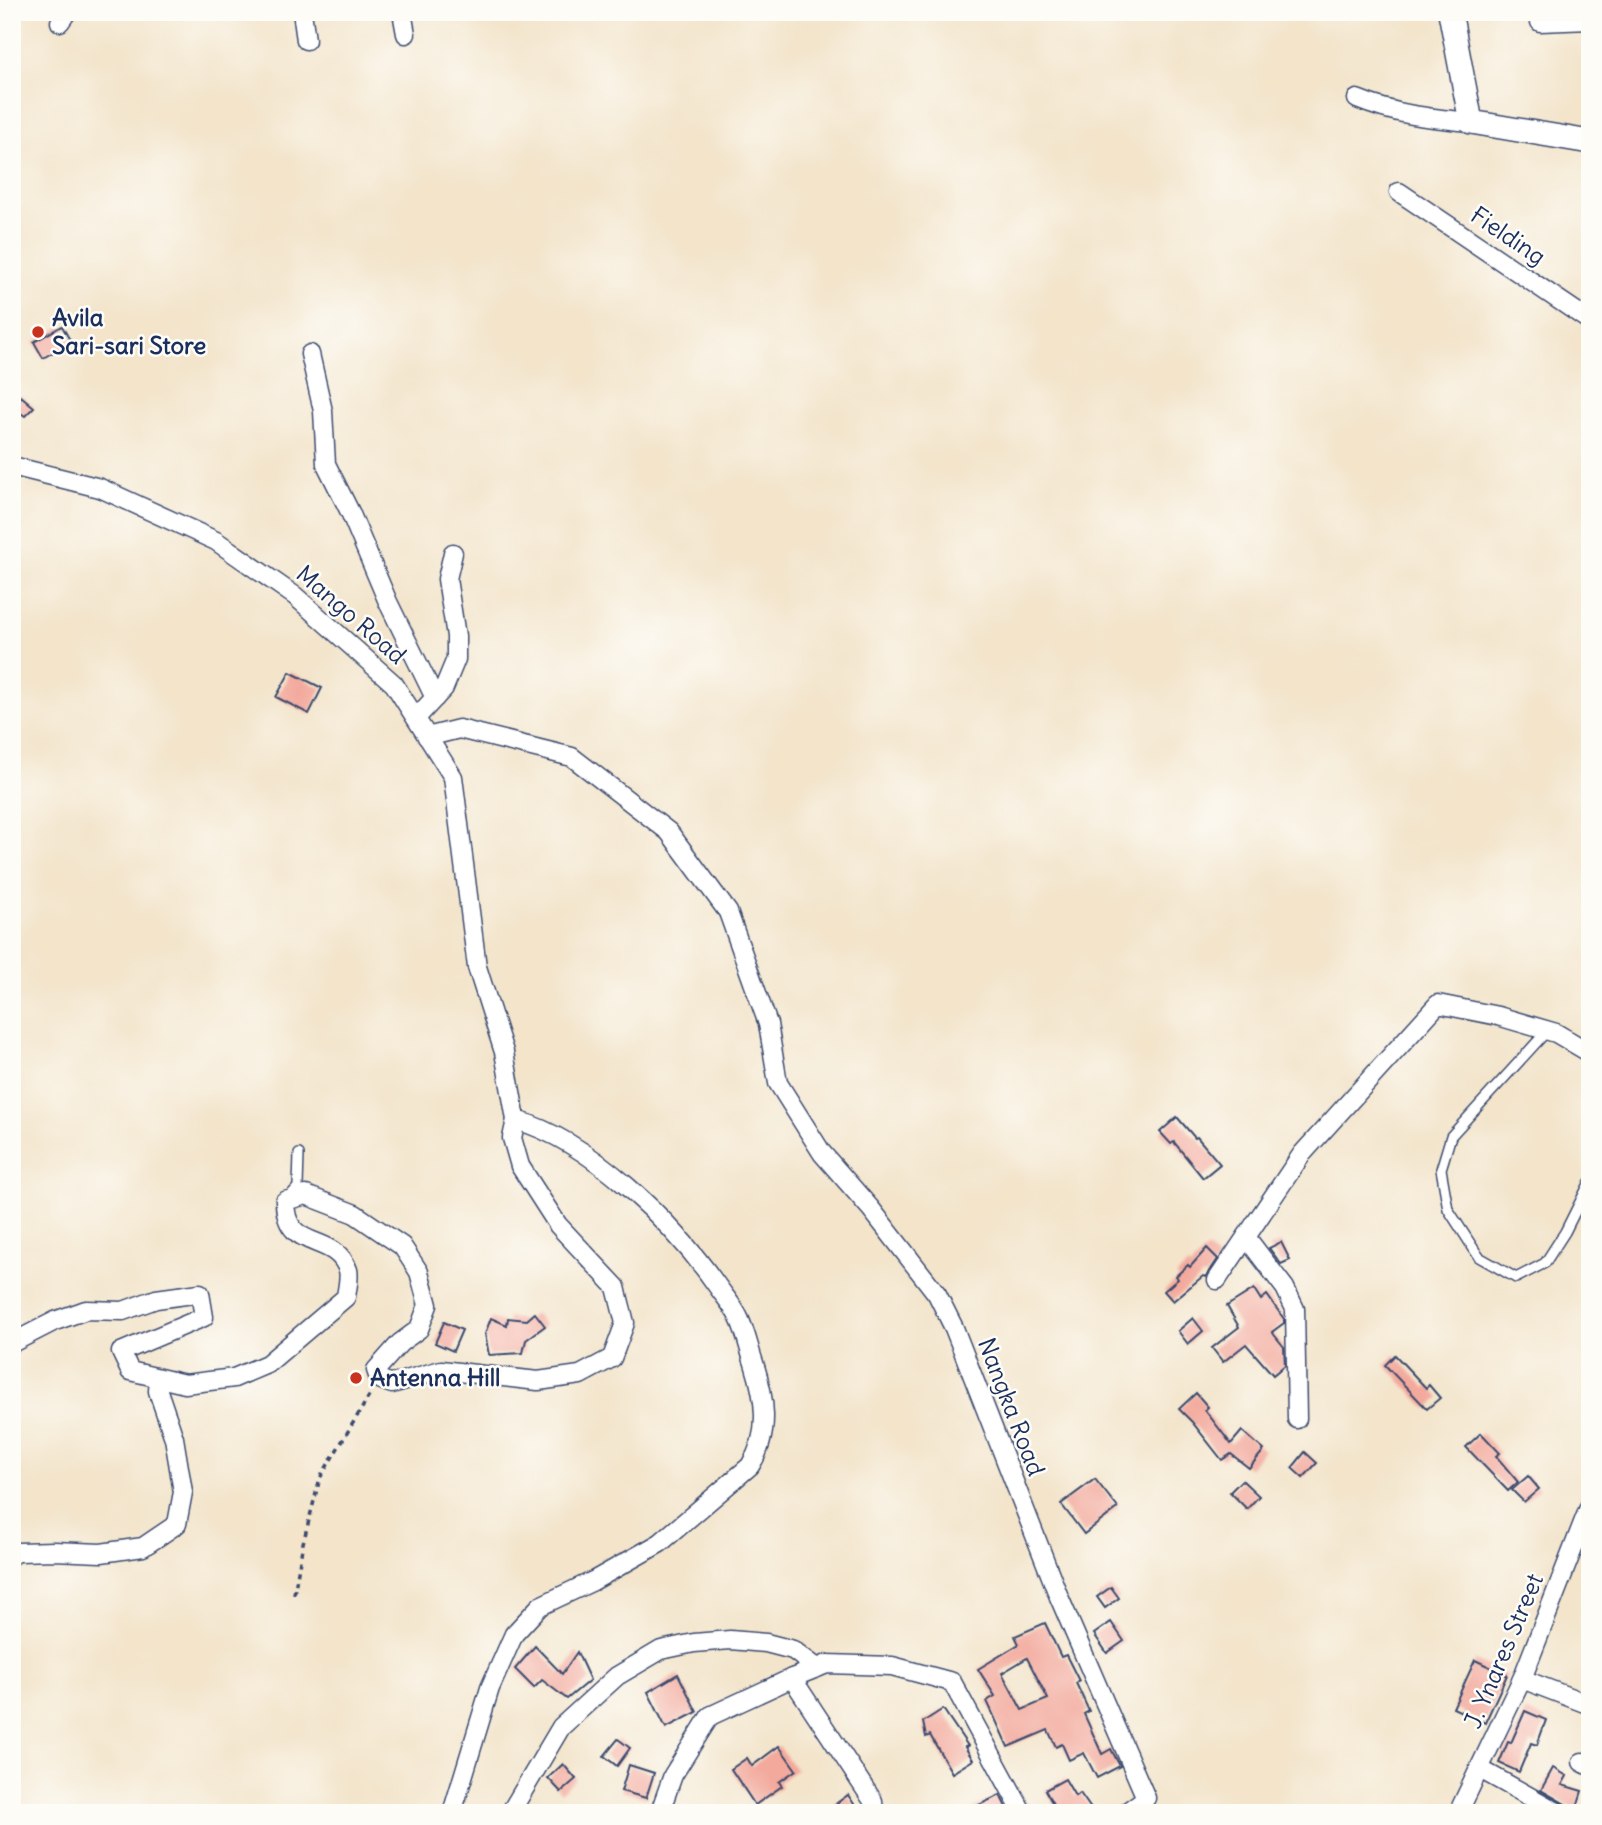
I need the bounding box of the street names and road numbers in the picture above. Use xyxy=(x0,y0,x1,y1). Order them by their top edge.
street label: Fielding xyxy=(1465,199,1552,271)
street label: Mango Road xyxy=(291,558,413,670)
street label: Nangka Road xyxy=(972,1334,1052,1480)
street label: J. Ynares Street xyxy=(1457,1569,1549,1733)

